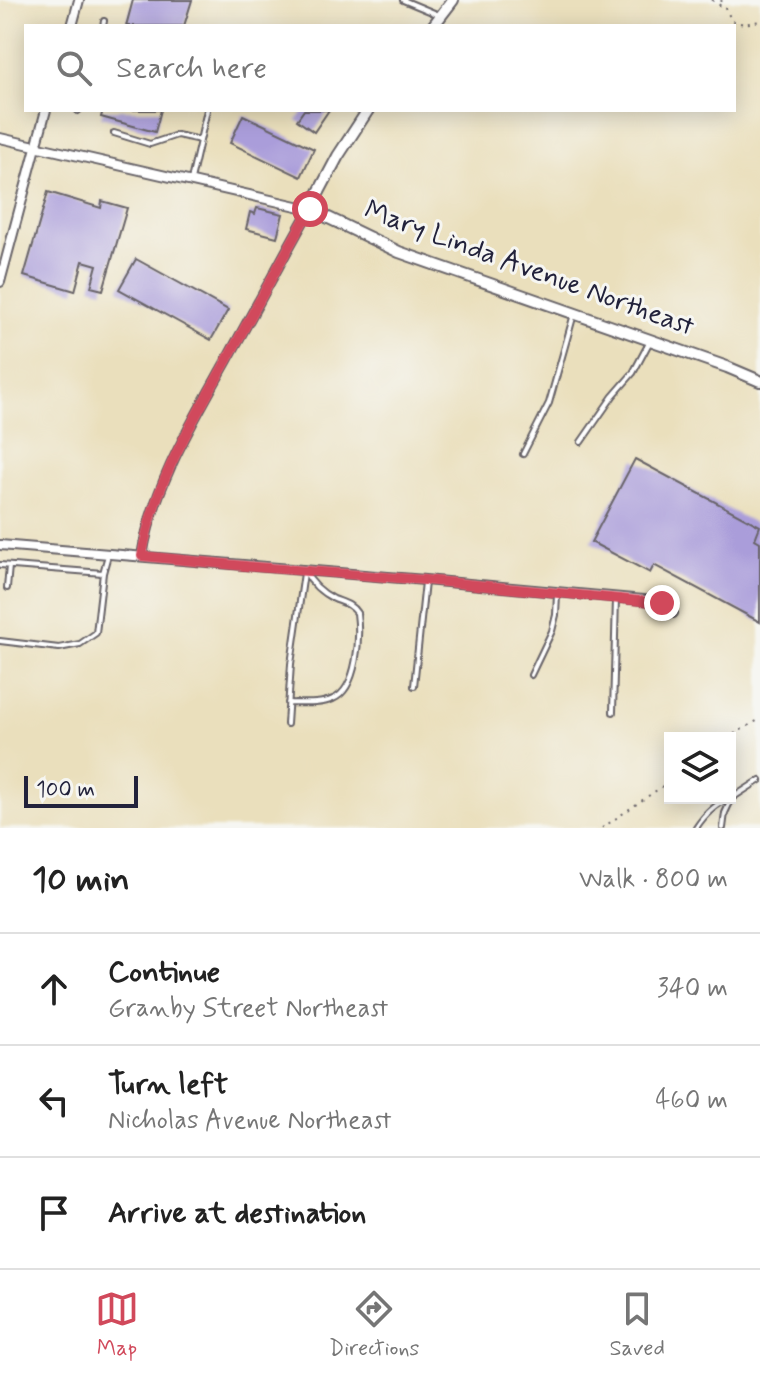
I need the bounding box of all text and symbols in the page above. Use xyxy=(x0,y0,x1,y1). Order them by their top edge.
search box xyxy=(24,24,736,112)
icon: search xyxy=(52,46,96,90)
text: Search here xyxy=(116,49,267,88)
route start xyxy=(292,191,328,227)
street label: Mary Linda Avenue Northeast xyxy=(359,192,700,346)
route end xyxy=(644,585,680,621)
map controls xyxy=(664,732,736,804)
button: layers xyxy=(664,732,736,804)
scale bar xyxy=(24,772,138,808)
text: 100 m xyxy=(36,776,95,804)
text: 10 min xyxy=(32,858,130,903)
text: Walk · 800 m xyxy=(579,863,728,897)
text: Continue xyxy=(108,953,220,992)
icon: ahead xyxy=(32,967,76,1011)
text: 340 m xyxy=(657,972,728,1006)
text: Granby Street Northeast xyxy=(108,992,388,1026)
text: Turn left xyxy=(108,1065,228,1104)
icon: left xyxy=(32,1079,76,1123)
text: 460 m xyxy=(655,1084,728,1118)
text: Nicholas Avenue Northeast xyxy=(108,1104,391,1138)
icon: arrive xyxy=(32,1191,76,1235)
text: Arrive at destination xyxy=(108,1194,366,1233)
tab: Map xyxy=(95,1287,139,1363)
tab: Directions xyxy=(329,1287,419,1363)
tab: Saved xyxy=(609,1287,665,1363)

